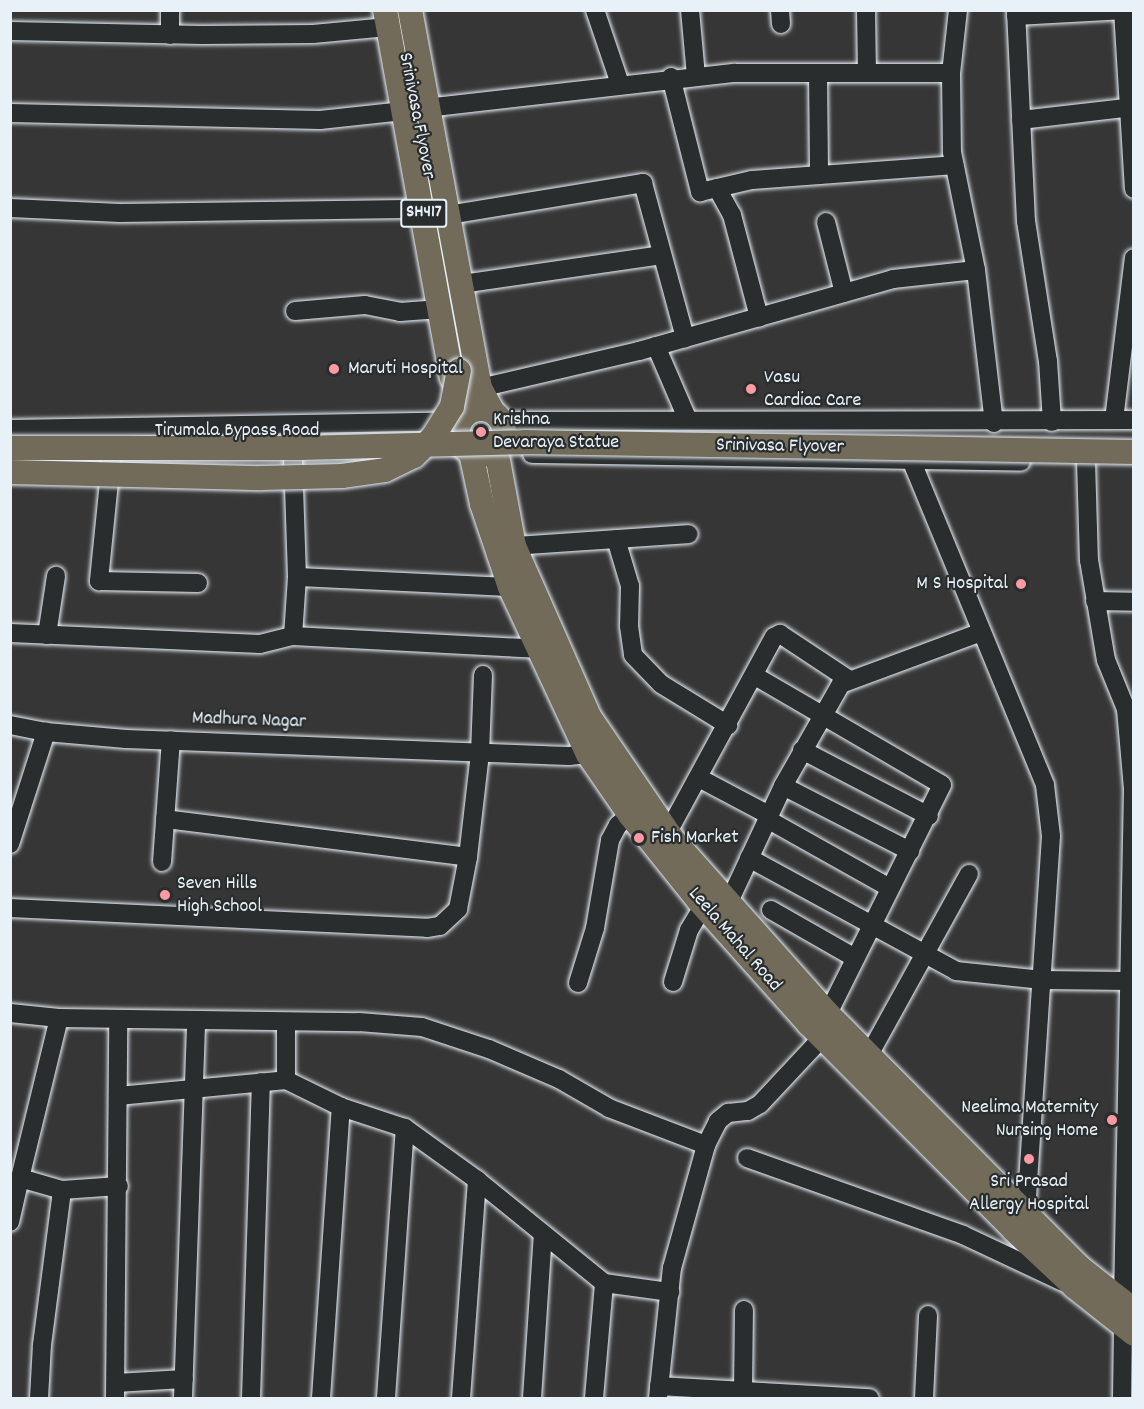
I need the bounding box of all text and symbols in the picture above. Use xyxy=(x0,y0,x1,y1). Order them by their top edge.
street label: Srinivasa Flyover xyxy=(392,51,440,181)
road number: SH417 xyxy=(400,198,448,228)
place label: Maruti Hospital xyxy=(348,357,463,381)
marker: Maruti Hospital xyxy=(325,360,343,378)
place label: Vasu Cardiac Care xyxy=(764,366,861,413)
marker: Vasu Cardiac Care xyxy=(742,380,760,398)
place label: Krishna Devaraya Statue xyxy=(493,408,619,455)
street label: Tirumala Bypass Road xyxy=(155,419,319,443)
marker: Krishna Devaraya Statue xyxy=(474,425,488,439)
street label: Srinivasa Flyover xyxy=(716,434,844,460)
place label: M S Hospital xyxy=(916,572,1008,596)
marker: M S Hospital xyxy=(1012,575,1030,593)
street label: Madhura Nagar xyxy=(191,707,307,735)
place label: Fish Market xyxy=(651,826,739,850)
marker: Fish Market xyxy=(632,831,646,845)
place label: Seven Hills High School xyxy=(177,872,262,919)
street label: Leela Mahal Road xyxy=(682,883,786,997)
marker: Seven Hills High School xyxy=(158,888,172,902)
place label: Neelima Maternity Nursing Home xyxy=(961,1096,1098,1143)
marker: Neelima Maternity Nursing Home xyxy=(1103,1111,1121,1129)
marker: Sri Prasad Allergy Hospital xyxy=(1020,1150,1038,1168)
place label: Sri Prasad Allergy Hospital xyxy=(969,1170,1089,1217)

